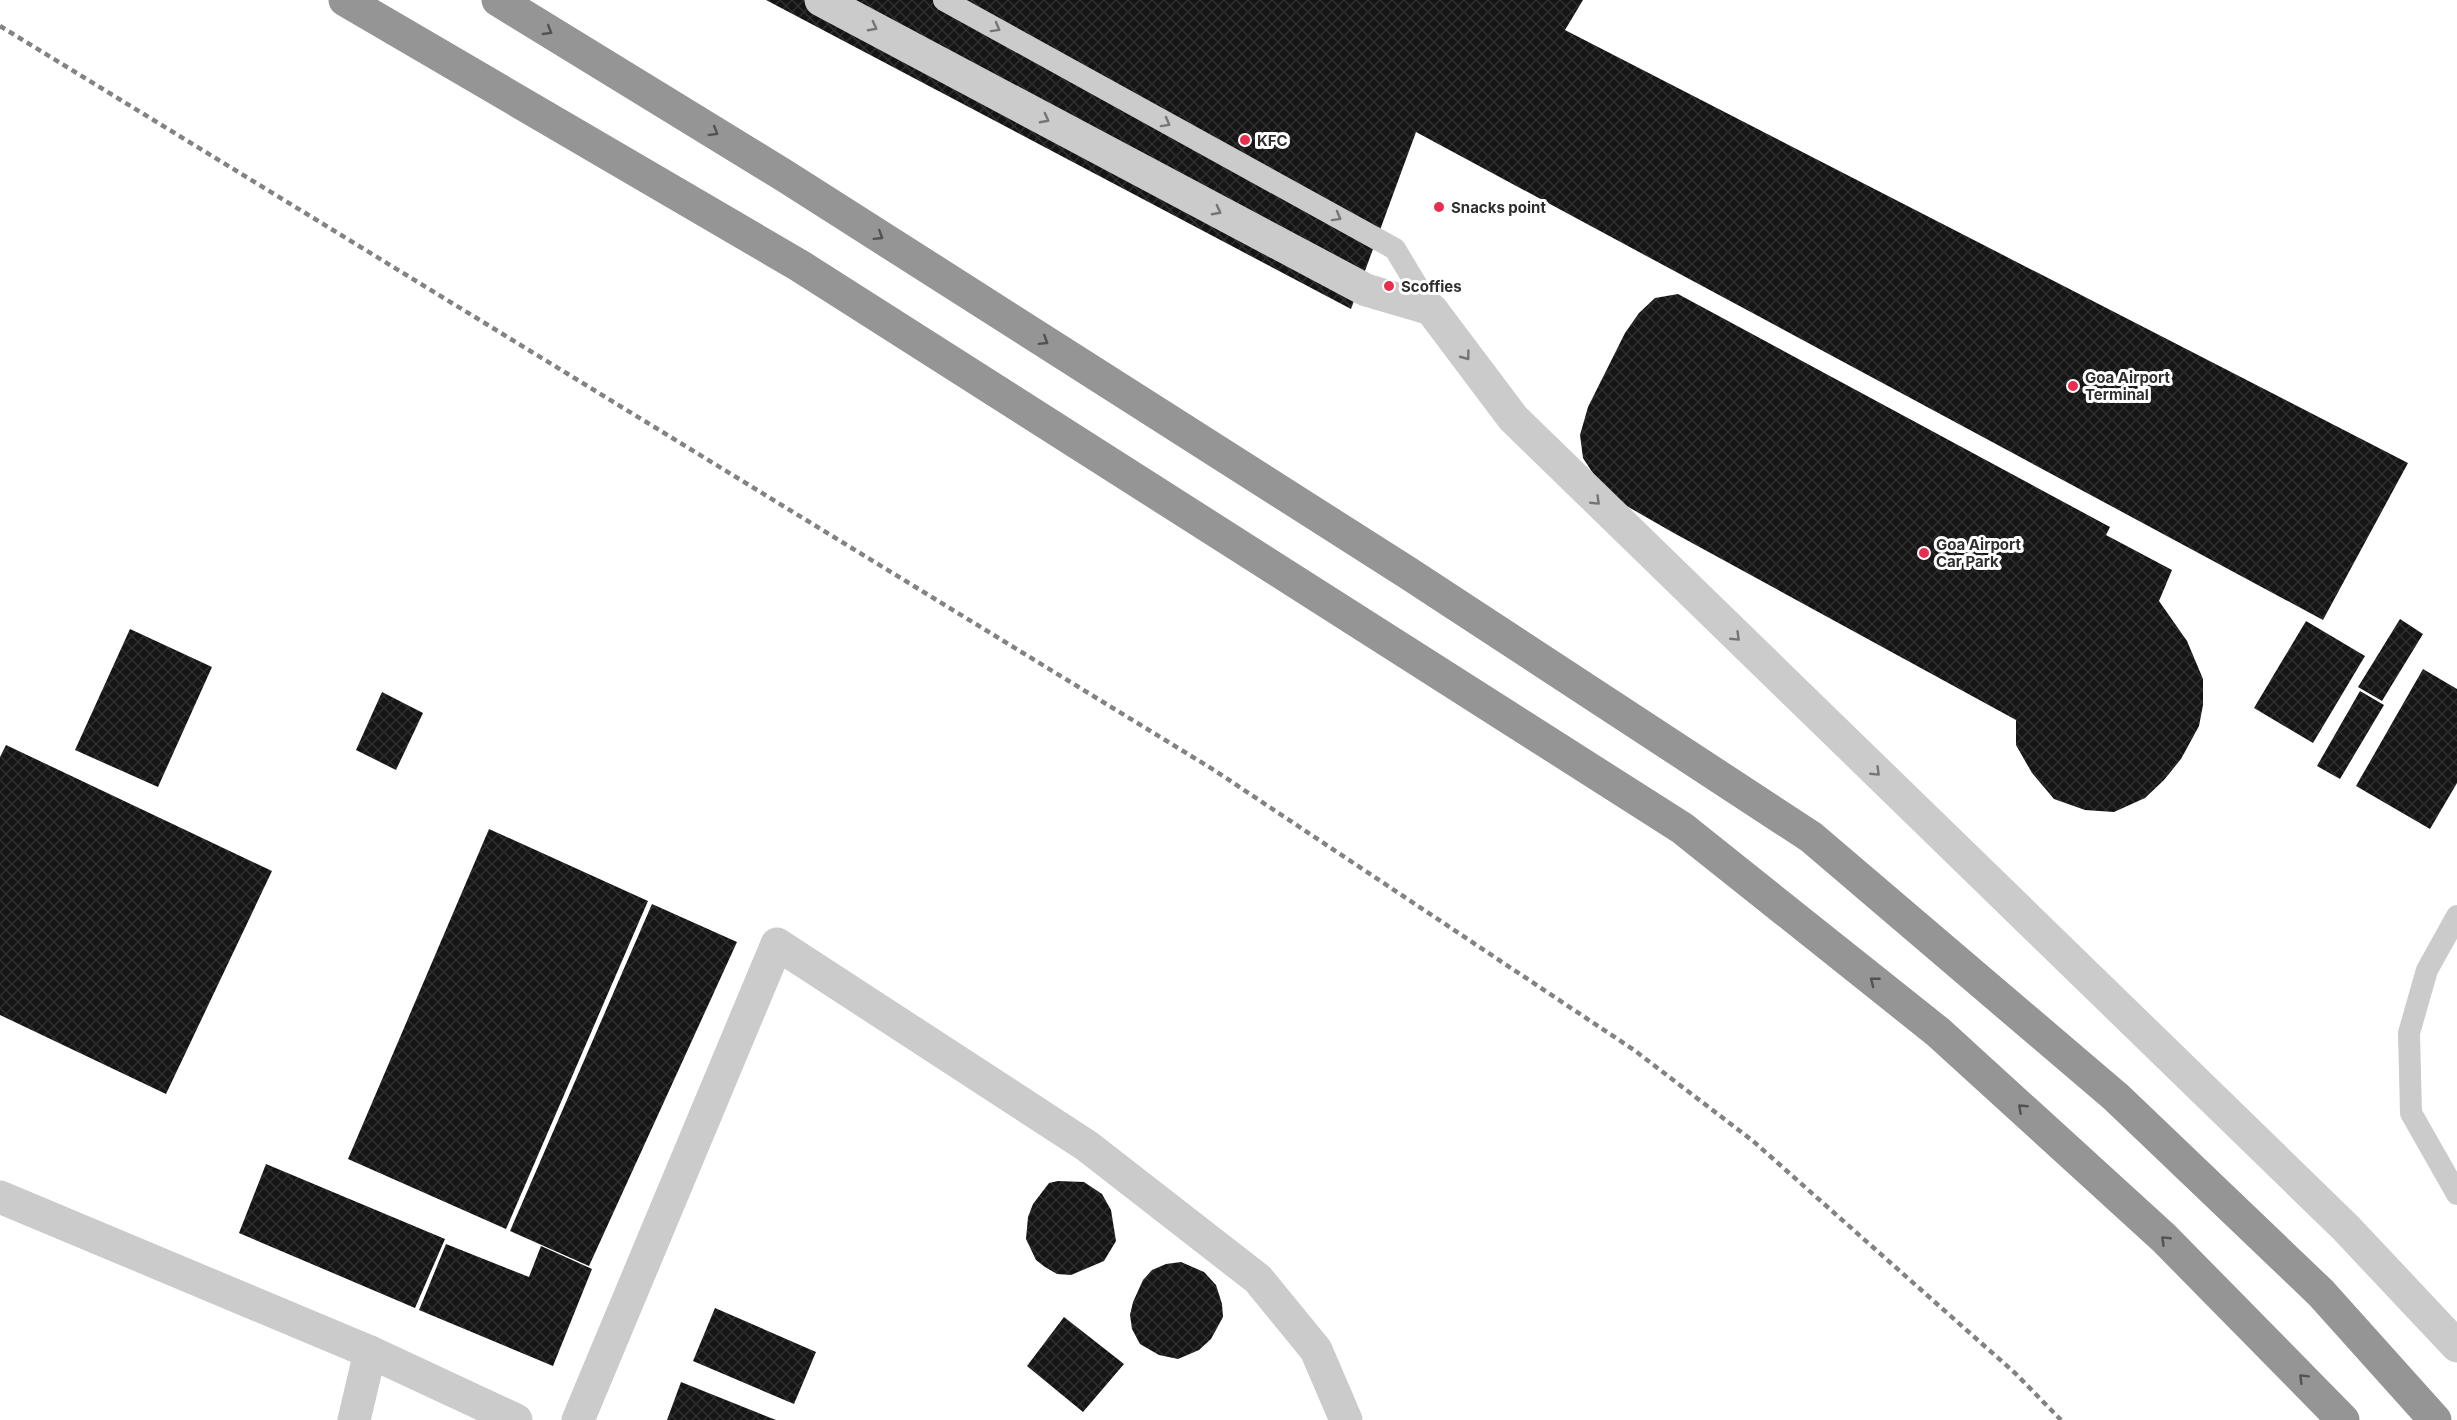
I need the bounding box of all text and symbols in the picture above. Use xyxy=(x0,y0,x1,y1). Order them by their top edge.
one-way arrow xyxy=(867,20,878,32)
one-way arrow xyxy=(989,21,1000,32)
one-way arrow xyxy=(541,23,552,34)
one-way arrow xyxy=(1039,112,1049,123)
one-way arrow xyxy=(1160,115,1171,127)
one-way arrow xyxy=(708,125,718,137)
place label: KFC xyxy=(1257,131,1288,150)
marker: KFC xyxy=(1238,133,1252,147)
place label: Snacks point xyxy=(1451,198,1546,217)
marker: Snacks point xyxy=(1432,200,1446,214)
one-way arrow xyxy=(1211,204,1222,215)
one-way arrow xyxy=(1331,210,1341,221)
one-way arrow xyxy=(872,229,883,240)
place label: Scoffies xyxy=(1401,277,1462,296)
marker: Scoffies xyxy=(1382,279,1396,293)
one-way arrow xyxy=(1037,333,1048,344)
one-way arrow xyxy=(1459,349,1470,360)
place label: Goa Airport Terminal xyxy=(2085,368,2170,404)
marker: Goa Airport Terminal xyxy=(2066,379,2080,393)
one-way arrow xyxy=(1589,493,1600,504)
place label: Goa Airport Car Park xyxy=(1936,535,2021,571)
marker: Goa Airport Car Park xyxy=(1917,546,1931,560)
one-way arrow xyxy=(1729,629,1740,640)
one-way arrow xyxy=(1869,765,1880,776)
one-way arrow xyxy=(1870,977,1881,988)
one-way arrow xyxy=(2018,1104,2028,1115)
one-way arrow xyxy=(2162,1236,2173,1247)
one-way arrow xyxy=(2299,1375,2310,1386)

